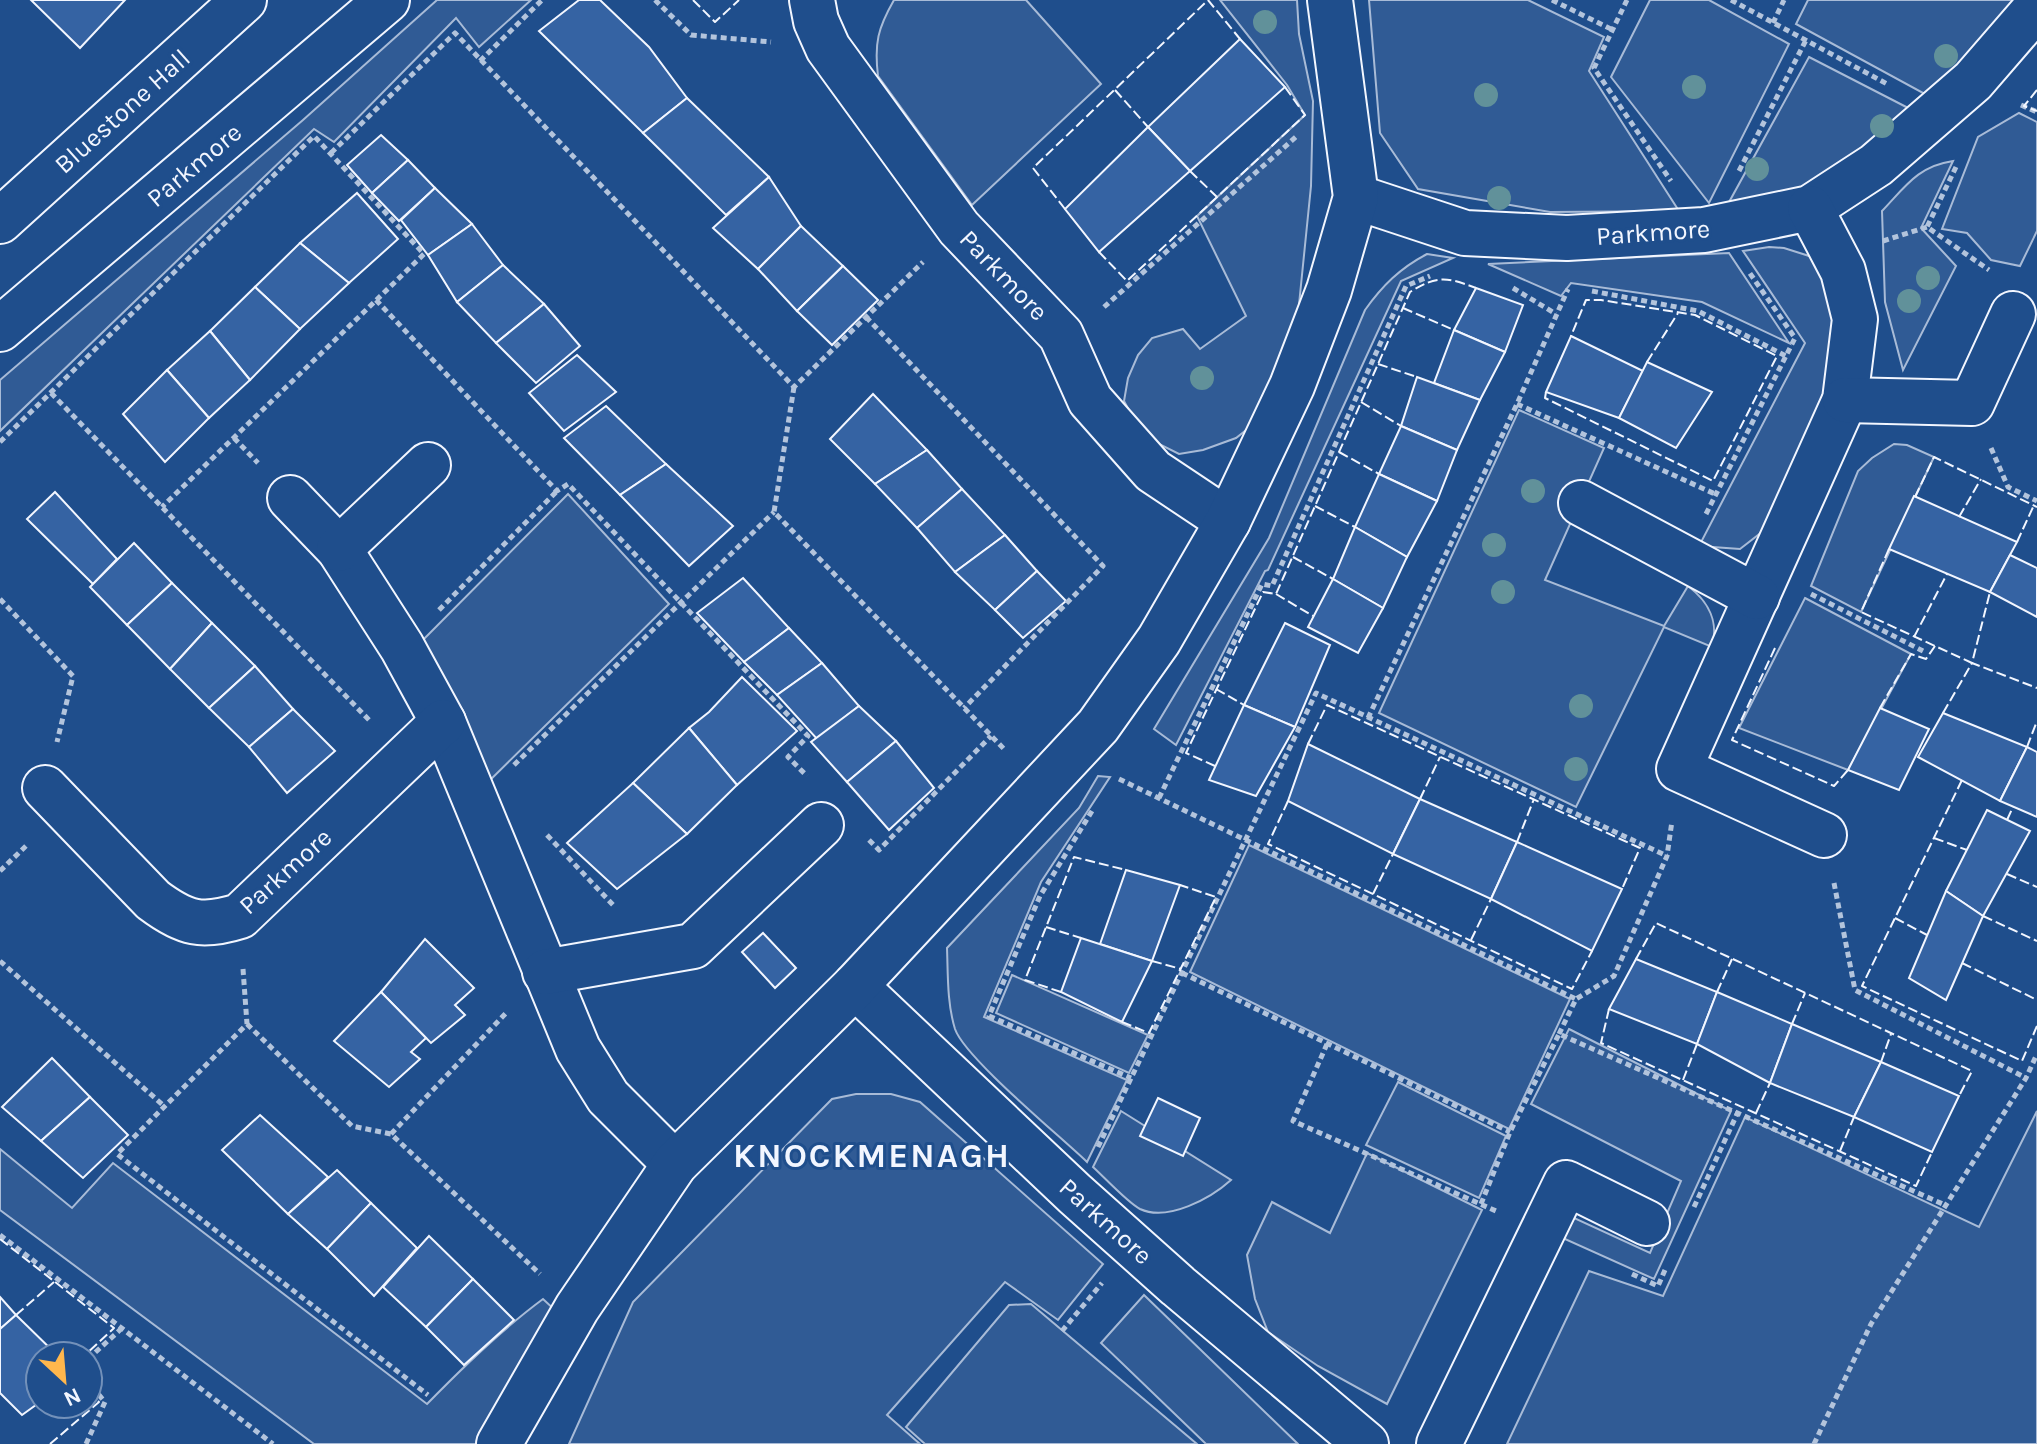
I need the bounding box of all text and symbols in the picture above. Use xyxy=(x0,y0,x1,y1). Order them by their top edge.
street label: Bluestone Hall xyxy=(48,42,196,180)
street label: Parkmore xyxy=(141,117,248,214)
street label: Parkmore xyxy=(1595,213,1711,252)
street label: Parkmore xyxy=(953,224,1054,327)
street label: Parkmore xyxy=(233,822,338,921)
district label: KNOCKMENAGH xyxy=(733,1136,1011,1176)
street label: Parkmore xyxy=(1053,1172,1158,1271)
north arrow xyxy=(24,1340,104,1420)
text: N xyxy=(60,1382,85,1412)

